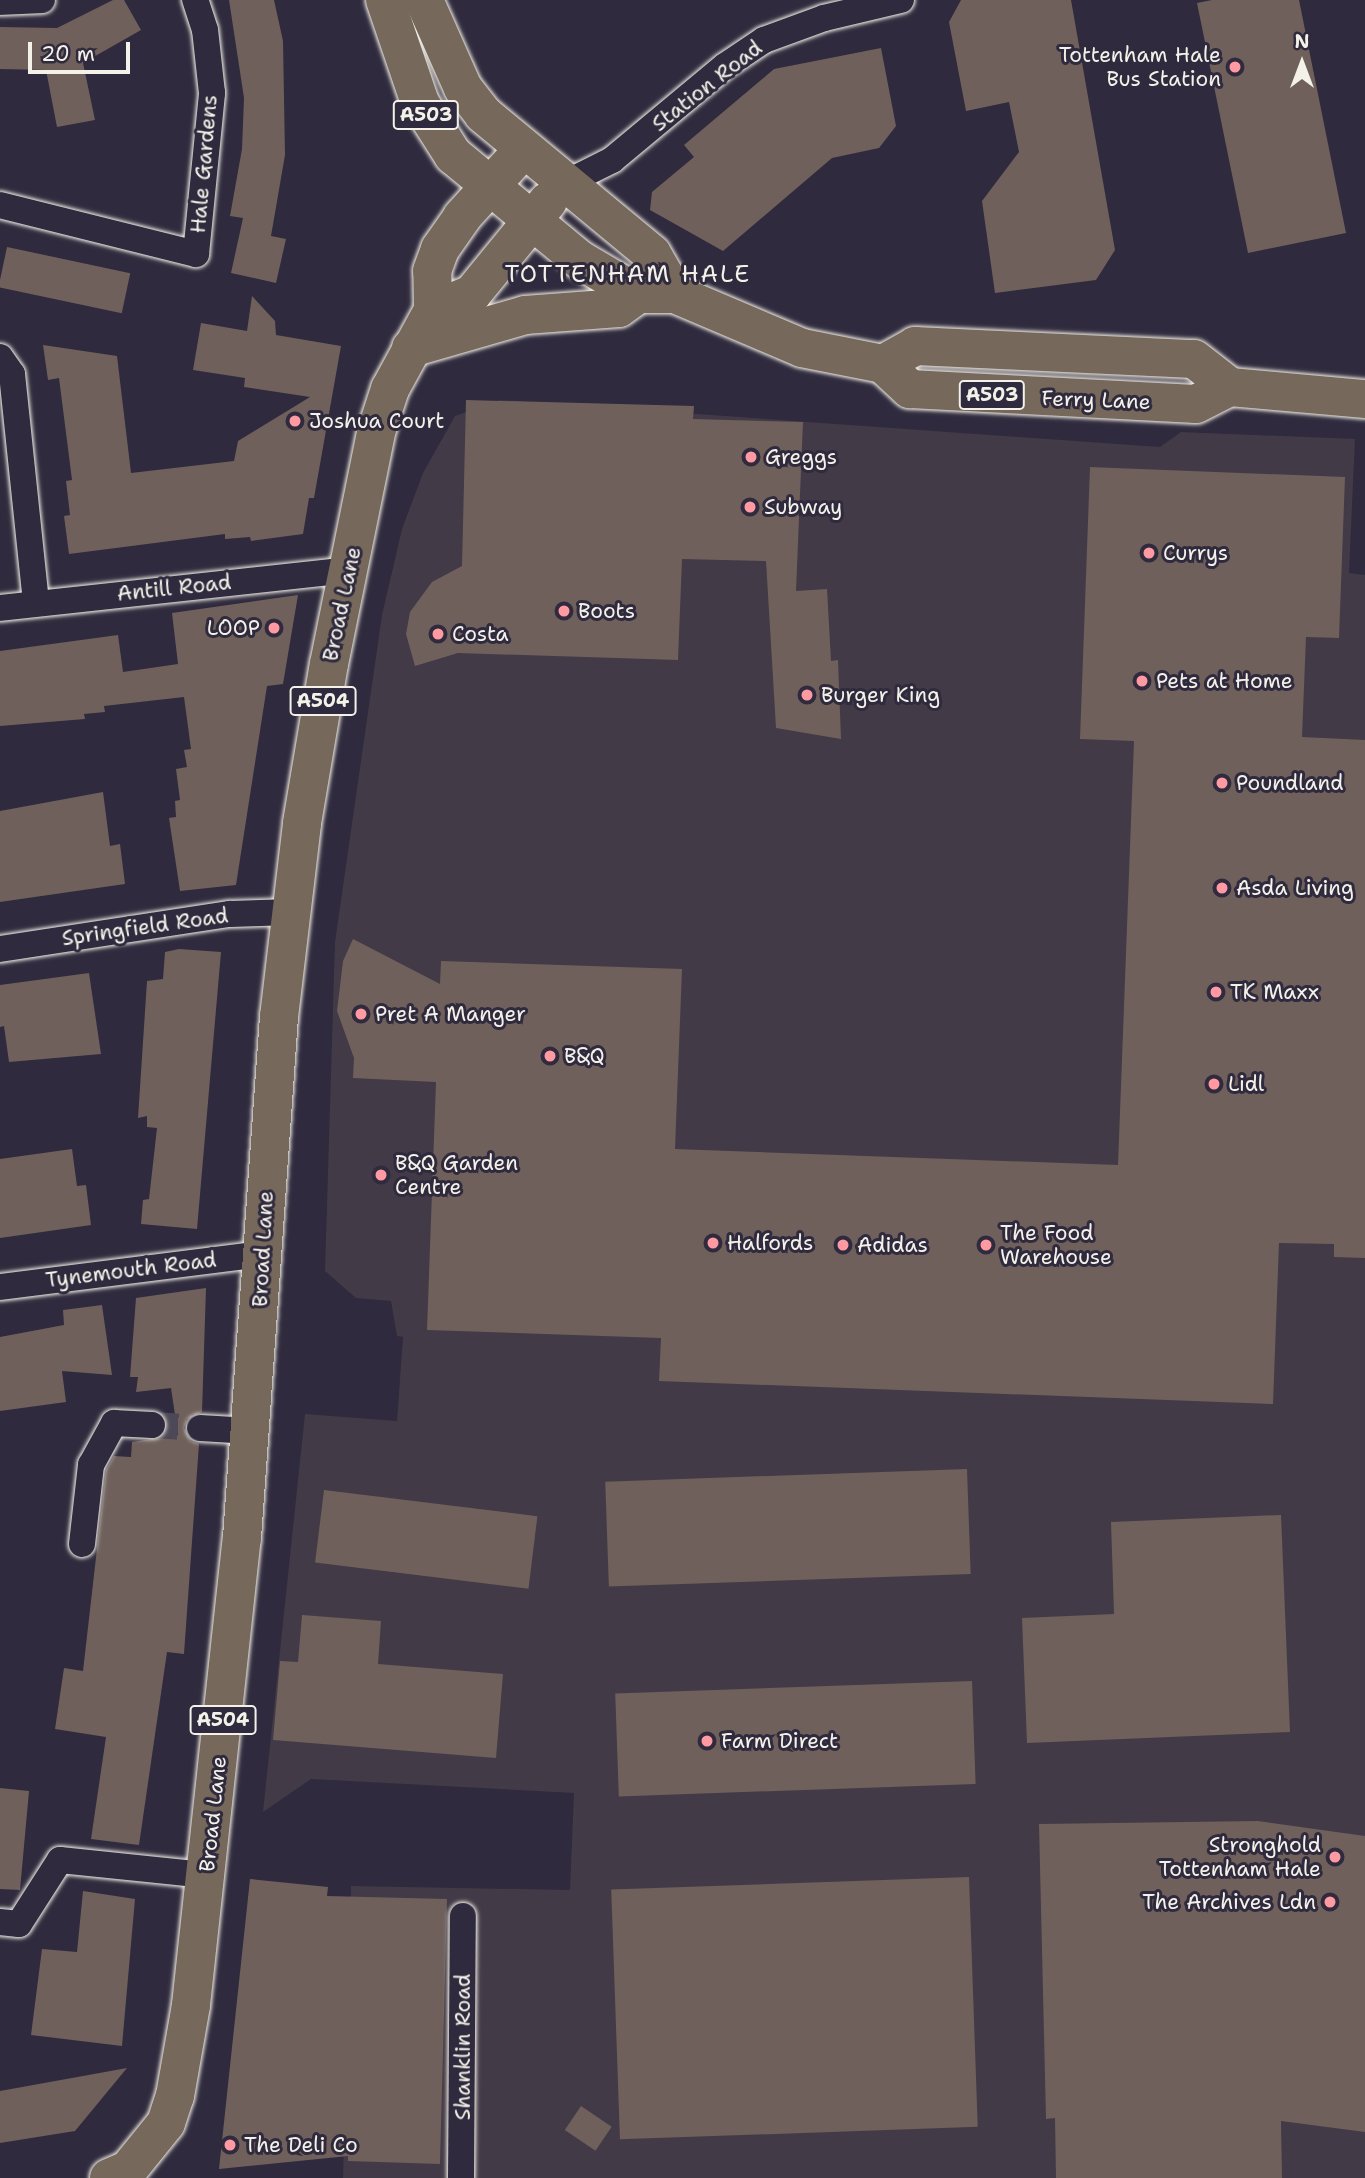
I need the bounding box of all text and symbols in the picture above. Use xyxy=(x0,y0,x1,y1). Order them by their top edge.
scale bar xyxy=(32,28,133,72)
north arrow xyxy=(1267,28,1337,98)
text: N xyxy=(1294,29,1310,54)
street label: Station Road xyxy=(647,35,767,137)
text: 20 m xyxy=(41,40,95,68)
place label: Tottenham Hale Bus Station xyxy=(1059,42,1221,92)
marker: Tottenham Hale Bus Station xyxy=(1227,59,1243,75)
street label: Hale Gardens xyxy=(185,94,223,234)
road number: A503 xyxy=(393,99,459,130)
district label: TOTTENHAM HALE xyxy=(507,261,749,289)
road number: A503 xyxy=(959,380,1025,410)
street label: Ferry Lane xyxy=(1041,386,1151,414)
place label: Joshua Court xyxy=(309,408,444,434)
marker: Joshua Court xyxy=(287,413,303,429)
place label: Greggs xyxy=(765,444,837,470)
marker: Greggs xyxy=(743,449,759,465)
place label: Subway xyxy=(764,494,842,520)
marker: Subway xyxy=(742,499,758,515)
place label: Currys xyxy=(1163,540,1228,566)
street label: Broad Lane xyxy=(318,545,366,663)
marker: Currys xyxy=(1141,545,1157,561)
street label: Antill Road xyxy=(116,569,232,607)
place label: Boots xyxy=(578,598,635,624)
marker: Boots xyxy=(556,603,572,619)
place label: LOOP xyxy=(207,615,260,641)
marker: LOOP xyxy=(266,620,282,636)
place label: Costa xyxy=(452,621,509,647)
marker: Costa xyxy=(430,626,446,642)
place label: Pets at Home xyxy=(1156,668,1293,694)
marker: Pets at Home xyxy=(1134,673,1150,689)
place label: Burger King xyxy=(821,682,940,708)
road number: A504 xyxy=(288,686,358,716)
marker: Burger King xyxy=(799,687,815,703)
place label: Poundland xyxy=(1236,770,1344,796)
marker: Poundland xyxy=(1214,775,1230,791)
place label: Asda Living xyxy=(1236,875,1354,901)
marker: Asda Living xyxy=(1214,880,1230,896)
street label: Springfield Road xyxy=(60,903,230,951)
place label: TK Maxx xyxy=(1230,979,1319,1005)
marker: TK Maxx xyxy=(1208,984,1224,1000)
place label: Pret A Manger xyxy=(375,1001,526,1027)
marker: Pret A Manger xyxy=(353,1006,369,1022)
place label: B&Q xyxy=(564,1043,605,1069)
marker: B&Q xyxy=(542,1048,558,1064)
place label: Lidl xyxy=(1228,1071,1264,1097)
marker: Lidl xyxy=(1206,1076,1222,1092)
place label: B&Q Garden Centre xyxy=(395,1150,518,1200)
marker: B&Q Garden Centre xyxy=(373,1167,389,1183)
street label: Broad Lane xyxy=(247,1190,279,1308)
place label: The Food Warehouse xyxy=(1000,1220,1112,1270)
place label: Halfords xyxy=(727,1230,813,1256)
place label: Adidas xyxy=(857,1232,928,1258)
marker: Halfords xyxy=(705,1235,721,1251)
marker: Adidas xyxy=(835,1237,851,1253)
marker: The Food Warehouse xyxy=(978,1237,994,1253)
street label: Tynemouth Road xyxy=(44,1247,218,1293)
road number: A504 xyxy=(188,1704,258,1736)
place label: Farm Direct xyxy=(721,1728,838,1754)
marker: Farm Direct xyxy=(699,1733,715,1749)
street label: Broad Lane xyxy=(194,1755,232,1873)
place label: Stronghold Tottenham Hale xyxy=(1159,1832,1321,1882)
marker: Stronghold Tottenham Hale xyxy=(1327,1849,1343,1865)
place label: The Archives Ldn xyxy=(1142,1889,1316,1915)
marker: The Archives Ldn xyxy=(1322,1894,1338,1910)
street label: Shanklin Road xyxy=(450,1974,476,2120)
place label: The Deli Co xyxy=(244,2132,358,2158)
marker: The Deli Co xyxy=(222,2137,238,2153)

